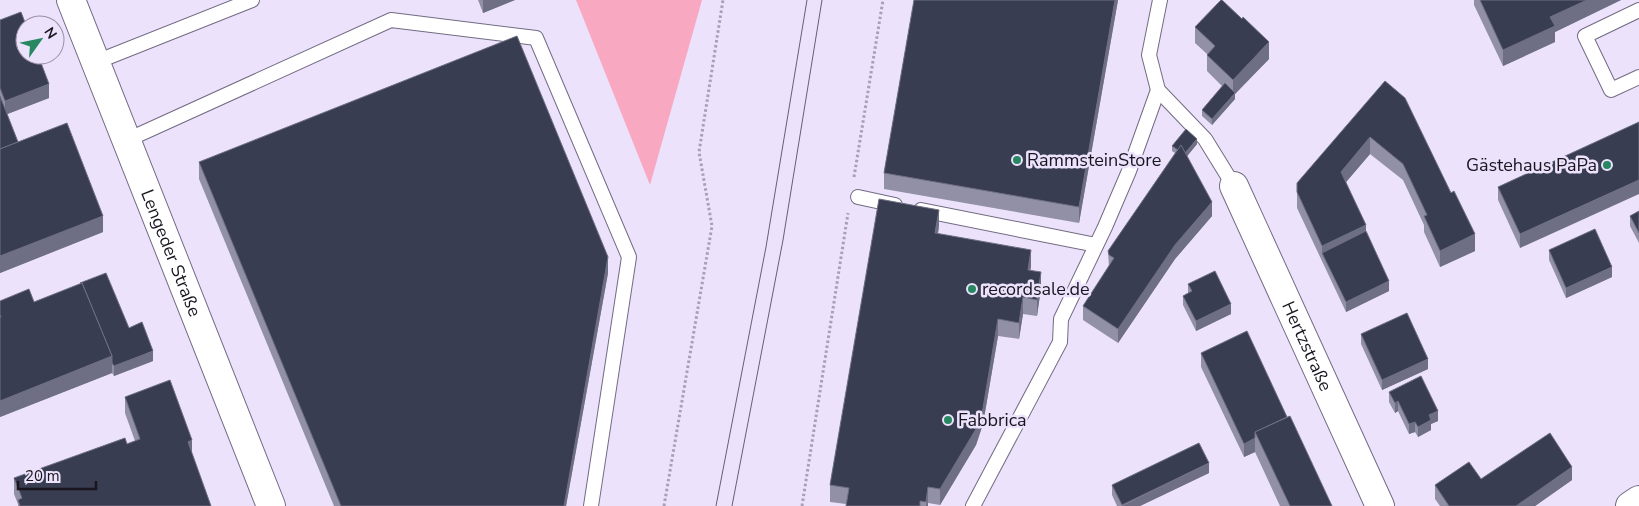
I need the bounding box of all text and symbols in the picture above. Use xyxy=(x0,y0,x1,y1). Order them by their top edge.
north arrow xyxy=(15,15,65,65)
text: N xyxy=(40,24,61,43)
place label: RammsteinStore xyxy=(1027,148,1161,172)
place label: Gästehaus PaPa xyxy=(1466,153,1597,177)
marker: RammsteinStore xyxy=(1011,154,1023,166)
marker: Gästehaus PaPa xyxy=(1601,159,1613,171)
street label: Lengeder Straße xyxy=(135,186,207,320)
place label: recordsale.de xyxy=(982,277,1090,301)
marker: recordsale.de xyxy=(966,283,978,295)
street label: Hertzstraße xyxy=(1276,297,1338,395)
place label: Fabbrica xyxy=(958,408,1026,432)
marker: Fabbrica xyxy=(942,414,954,426)
scale bar xyxy=(18,458,95,490)
text: 20 m xyxy=(25,466,60,486)

